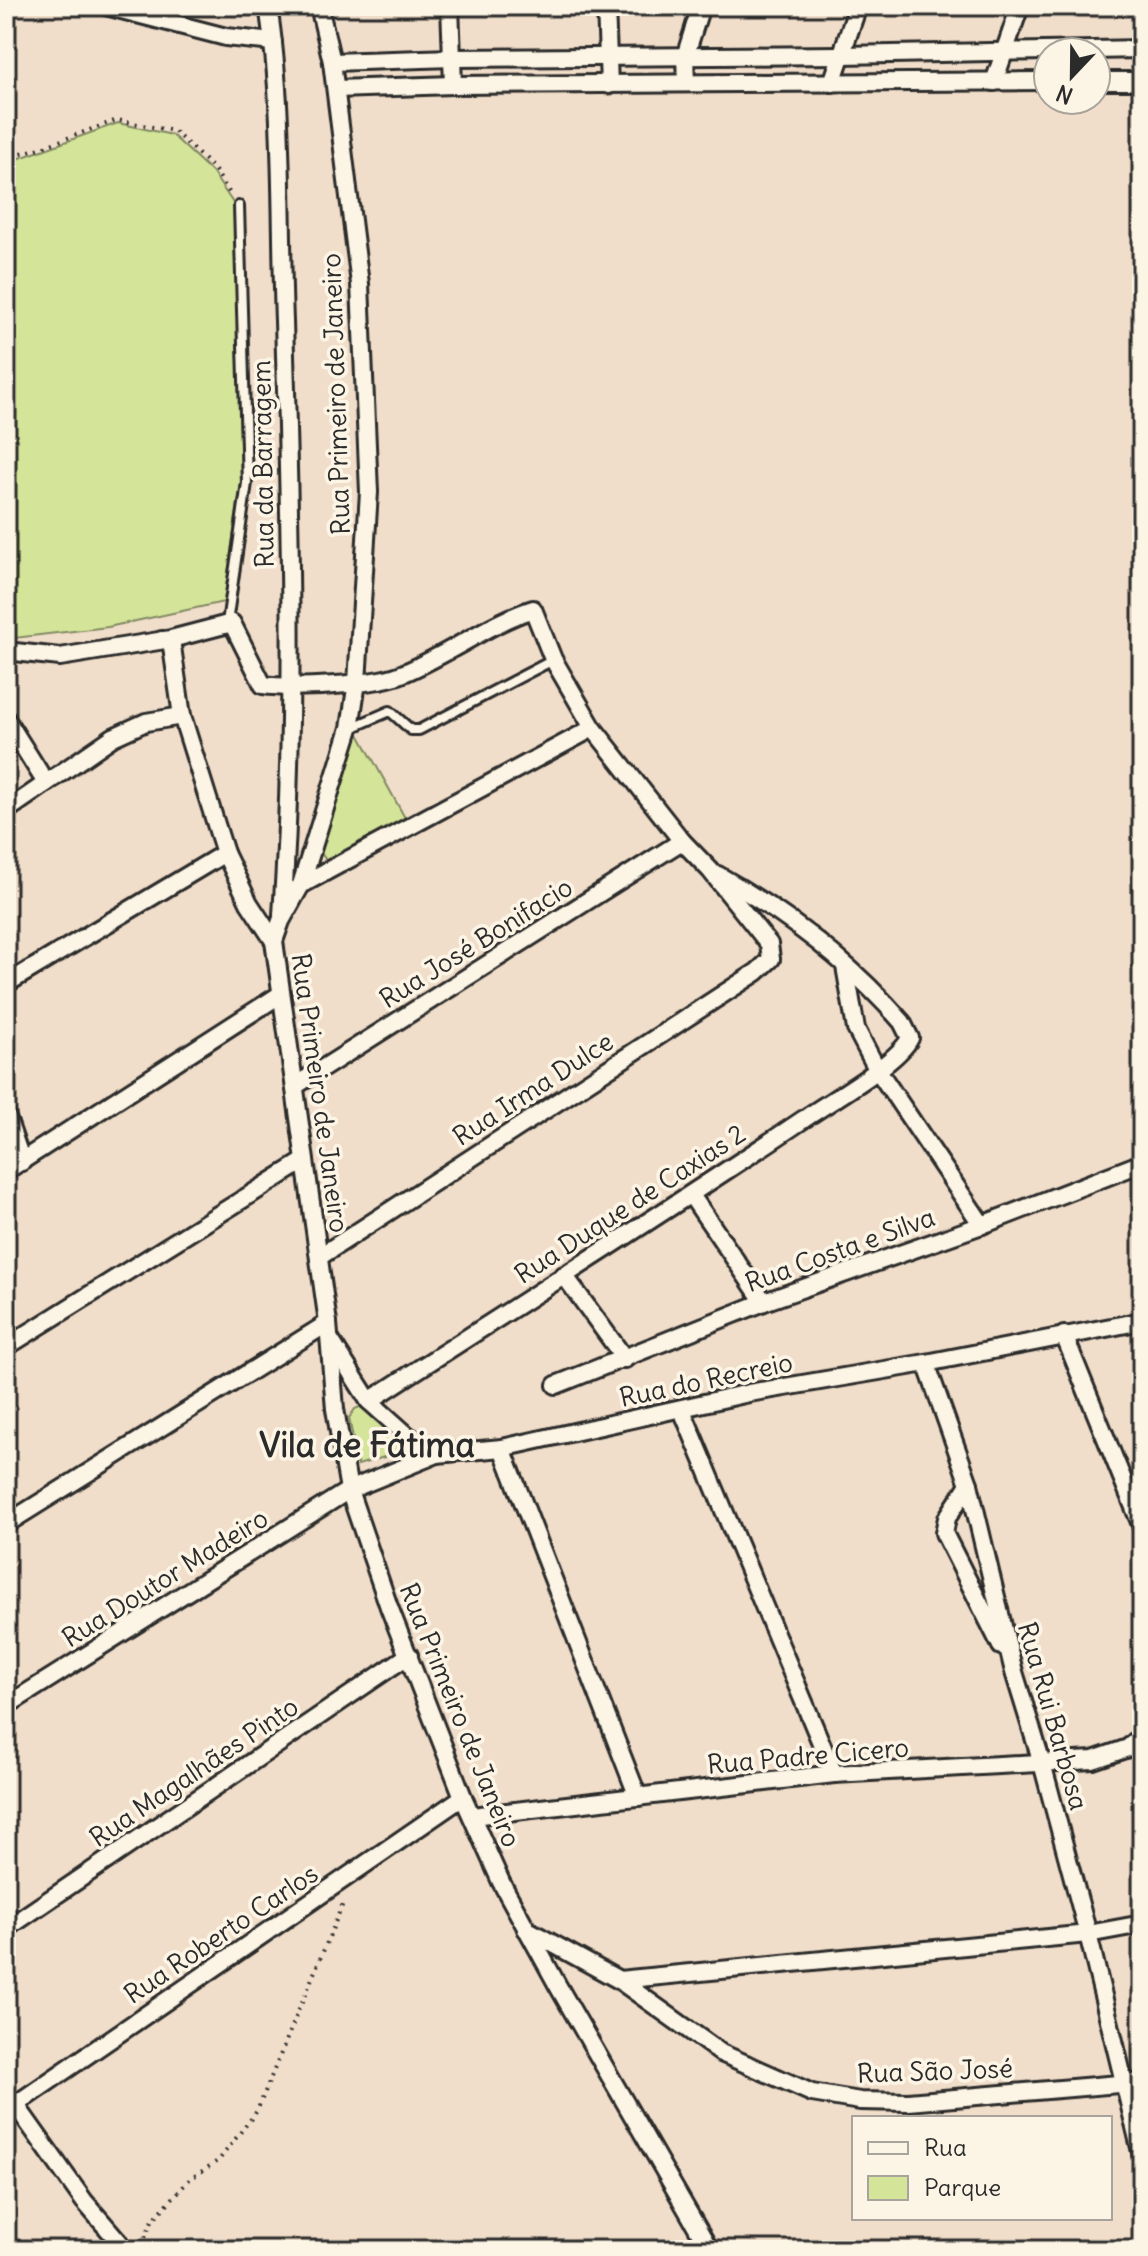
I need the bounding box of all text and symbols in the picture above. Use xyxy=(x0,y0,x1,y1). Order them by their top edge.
north arrow xyxy=(1032,36,1112,116)
text: N xyxy=(1052,79,1077,110)
street label: Rua Primeiro de Janeiro xyxy=(314,253,357,535)
street label: Rua da Barragem xyxy=(244,360,281,568)
street label: Rua José Bonifacio xyxy=(373,870,578,1015)
street label: Rua Primeiro de Janeiro xyxy=(285,951,356,1235)
street label: Rua Irma Dulce xyxy=(446,1025,619,1153)
street label: Rua Duque de Caxias 2 xyxy=(508,1117,751,1291)
street label: Rua Costa e Silva xyxy=(741,1200,939,1299)
street label: Rua do Recreio xyxy=(616,1345,795,1414)
district label: Vila de Fátima xyxy=(259,1423,475,1466)
street label: Rua Doutor Madeiro xyxy=(56,1501,274,1654)
street label: Rua Primeiro de Janeiro xyxy=(392,1578,529,1852)
street label: Rua Rui Barbosa xyxy=(1011,1618,1096,1814)
street label: Rua Magalhães Pinto xyxy=(83,1689,304,1854)
street label: Rua Padre Cicero xyxy=(706,1730,910,1781)
street label: Rua Roberto Carlos xyxy=(118,1857,324,2011)
street label: Rua São José xyxy=(856,2051,1014,2090)
legend xyxy=(852,2116,1112,2220)
text: Rua xyxy=(924,2132,967,2162)
text: Parque xyxy=(924,2172,1001,2202)

